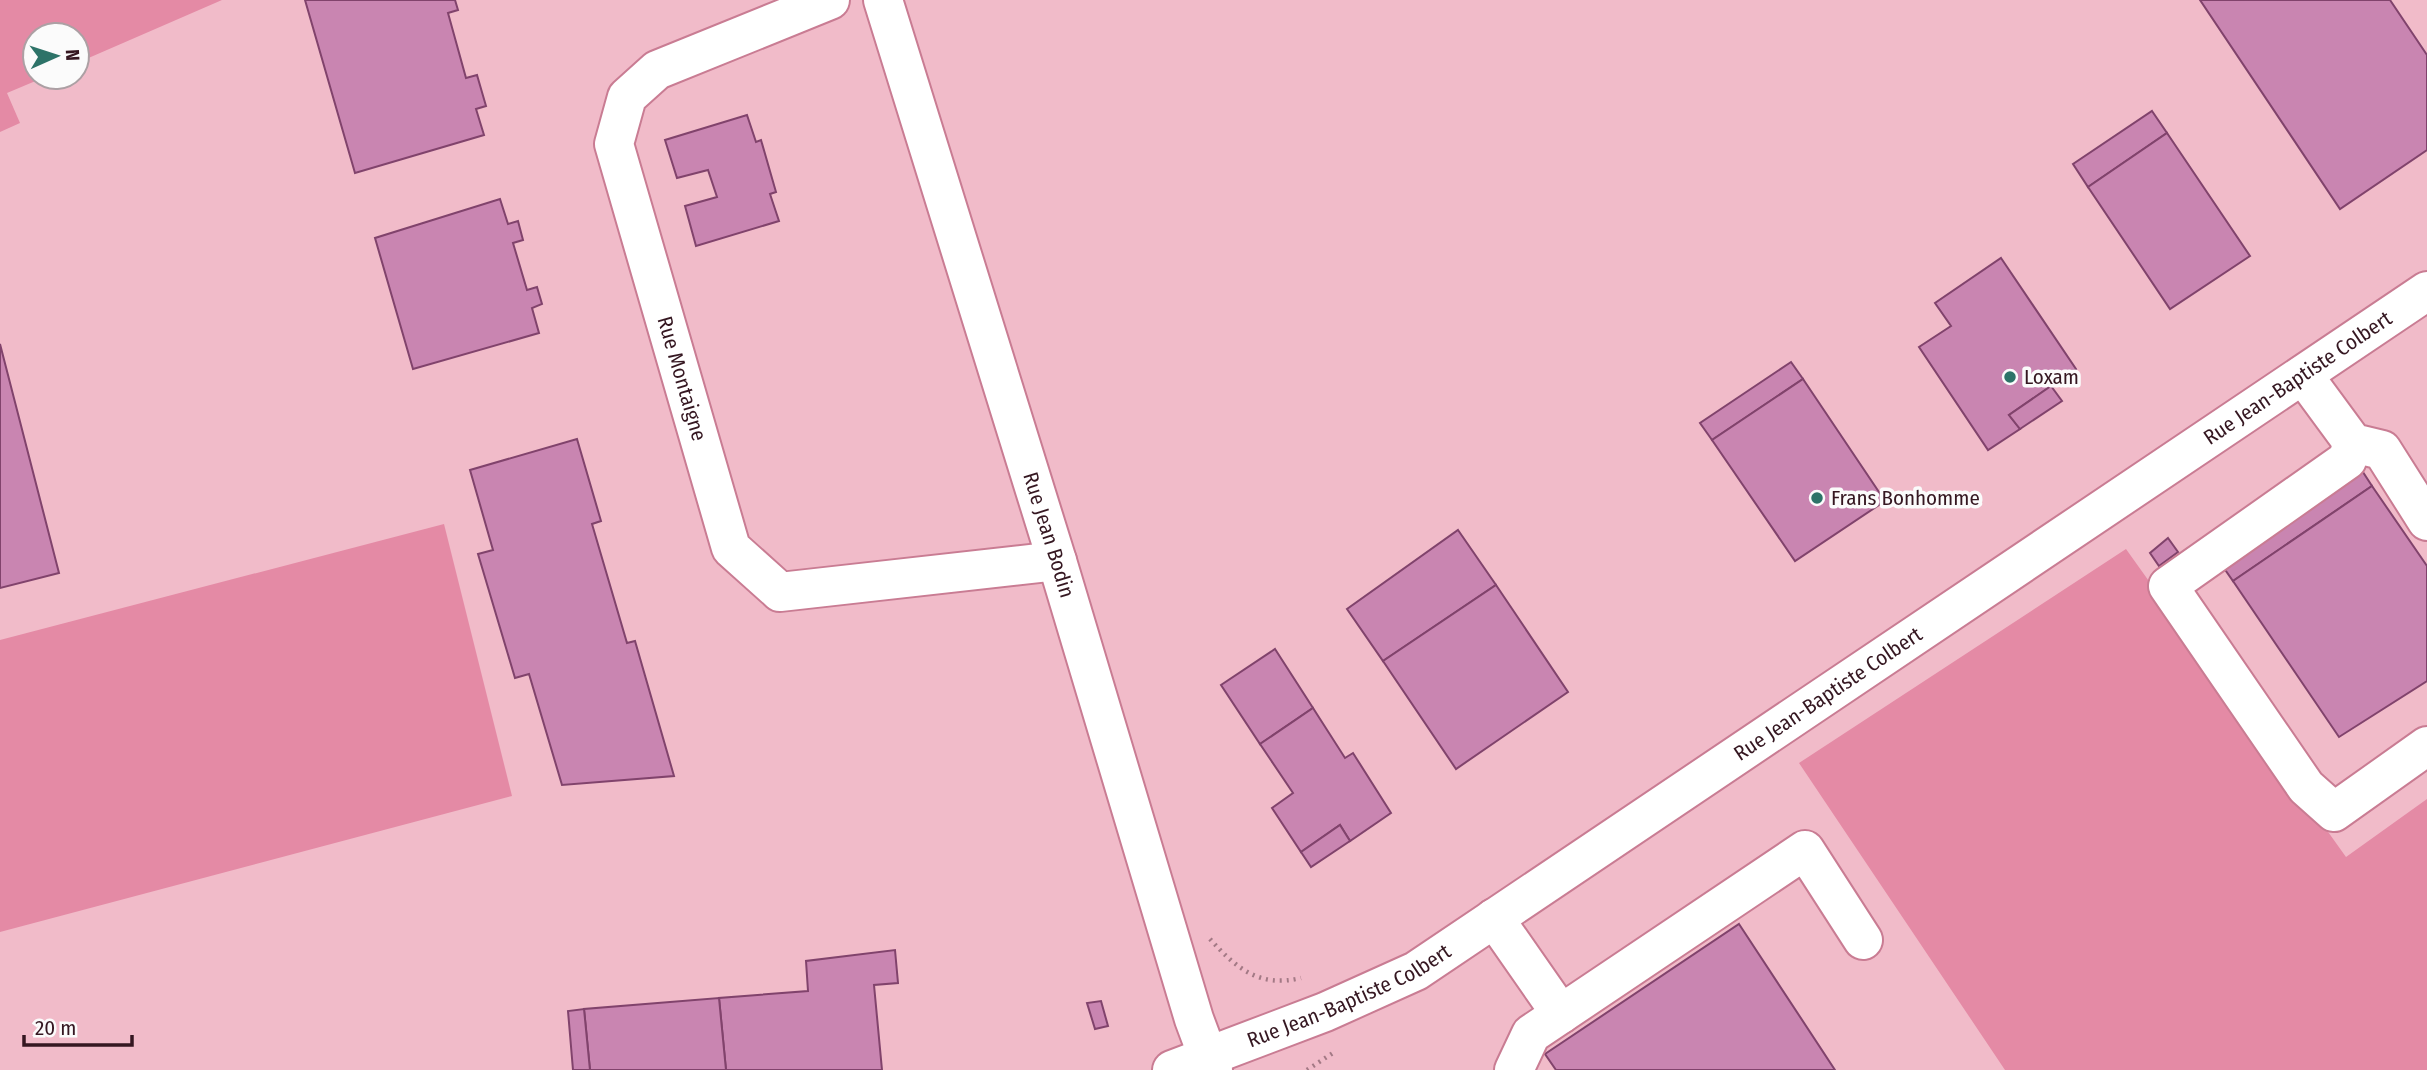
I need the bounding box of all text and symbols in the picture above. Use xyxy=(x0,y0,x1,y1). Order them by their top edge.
north arrow xyxy=(21,21,91,91)
text: N xyxy=(61,49,84,61)
street label: Rue Jean-Baptiste Colbert xyxy=(2199,305,2397,451)
street label: Rue Montaigne xyxy=(652,313,712,444)
place label: Loxam xyxy=(2024,364,2079,390)
marker: Loxam xyxy=(2002,369,2018,385)
street label: Rue Jean Bodin xyxy=(1017,469,1080,601)
place label: Frans Bonhomme xyxy=(1831,485,1980,511)
marker: Frans Bonhomme xyxy=(1809,490,1825,506)
street label: Rue Jean-Baptiste Colbert xyxy=(1729,621,1927,766)
street label: Rue Jean-Baptiste Colbert xyxy=(1243,938,1456,1053)
scale bar xyxy=(24,1004,133,1048)
text: 20 m xyxy=(35,1015,76,1041)

